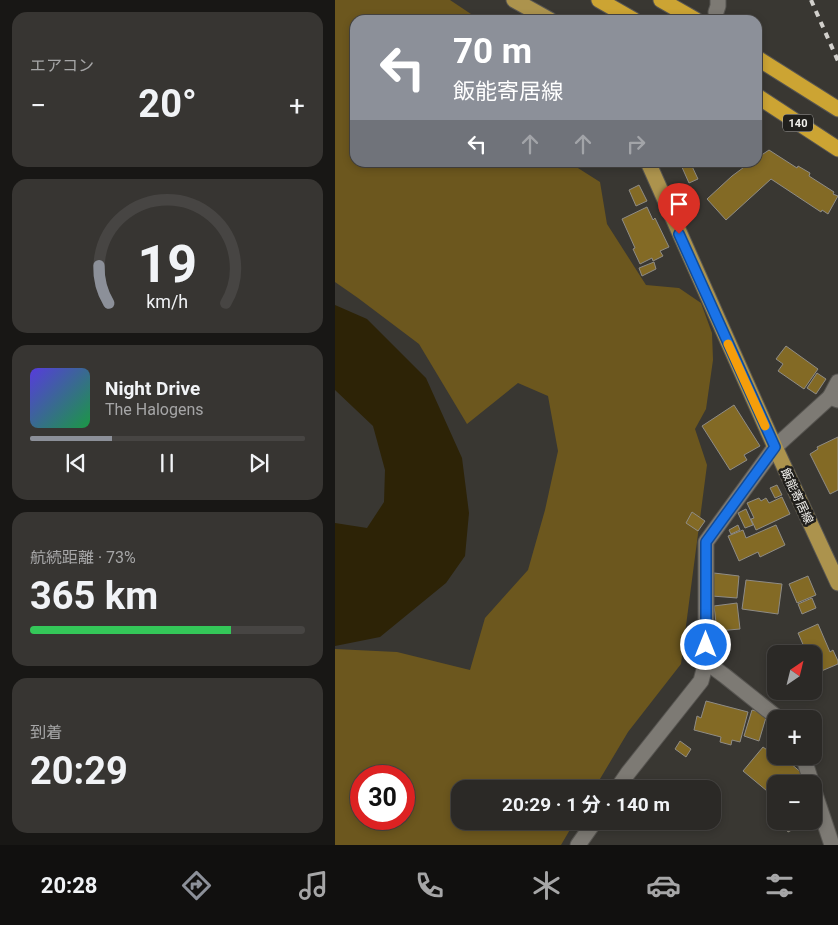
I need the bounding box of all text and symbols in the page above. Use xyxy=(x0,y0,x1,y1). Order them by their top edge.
text: 70 m xyxy=(453,31,532,72)
icon: left xyxy=(370,35,435,100)
text: エアコン xyxy=(30,56,94,75)
text: 飯能寄居線 xyxy=(453,79,563,104)
text: 20° xyxy=(138,82,197,126)
text: − xyxy=(30,89,46,122)
text: + xyxy=(289,89,305,122)
road number: 140 xyxy=(783,115,813,132)
icon: left xyxy=(463,130,491,158)
icon: ahead xyxy=(516,130,544,158)
icon: ahead xyxy=(569,130,597,158)
icon: right xyxy=(622,130,650,158)
pin xyxy=(658,183,700,234)
icon: arrive xyxy=(665,190,693,218)
text: 19 xyxy=(138,234,197,295)
text: km/h xyxy=(147,291,188,312)
text: Night Drive xyxy=(105,377,200,400)
text: The Halogens xyxy=(105,400,204,419)
icon: previous xyxy=(62,449,90,477)
icon: pause xyxy=(153,449,181,477)
icon: next xyxy=(245,449,273,477)
street label: 飯能寄居線 xyxy=(778,466,816,526)
text: 航続距離 · 73% xyxy=(30,548,136,567)
text: 365 km xyxy=(30,574,158,618)
position arrow xyxy=(679,618,731,670)
north arrow xyxy=(767,645,823,700)
map controls xyxy=(767,645,822,830)
button: + xyxy=(767,710,822,765)
text: 到着 xyxy=(30,723,62,742)
text: 20:29 xyxy=(30,749,128,793)
speed limit sign: 30 xyxy=(350,765,415,830)
button: − xyxy=(767,775,822,830)
text: 20:29 · 1 分 · 140 m xyxy=(502,793,670,816)
icon: directions xyxy=(179,868,214,903)
icon: music xyxy=(296,868,331,903)
icon: phone xyxy=(412,868,447,903)
icon: climate xyxy=(529,868,564,903)
icon: car xyxy=(646,868,681,903)
icon: filters xyxy=(762,868,797,903)
text: 20:28 xyxy=(41,873,97,898)

